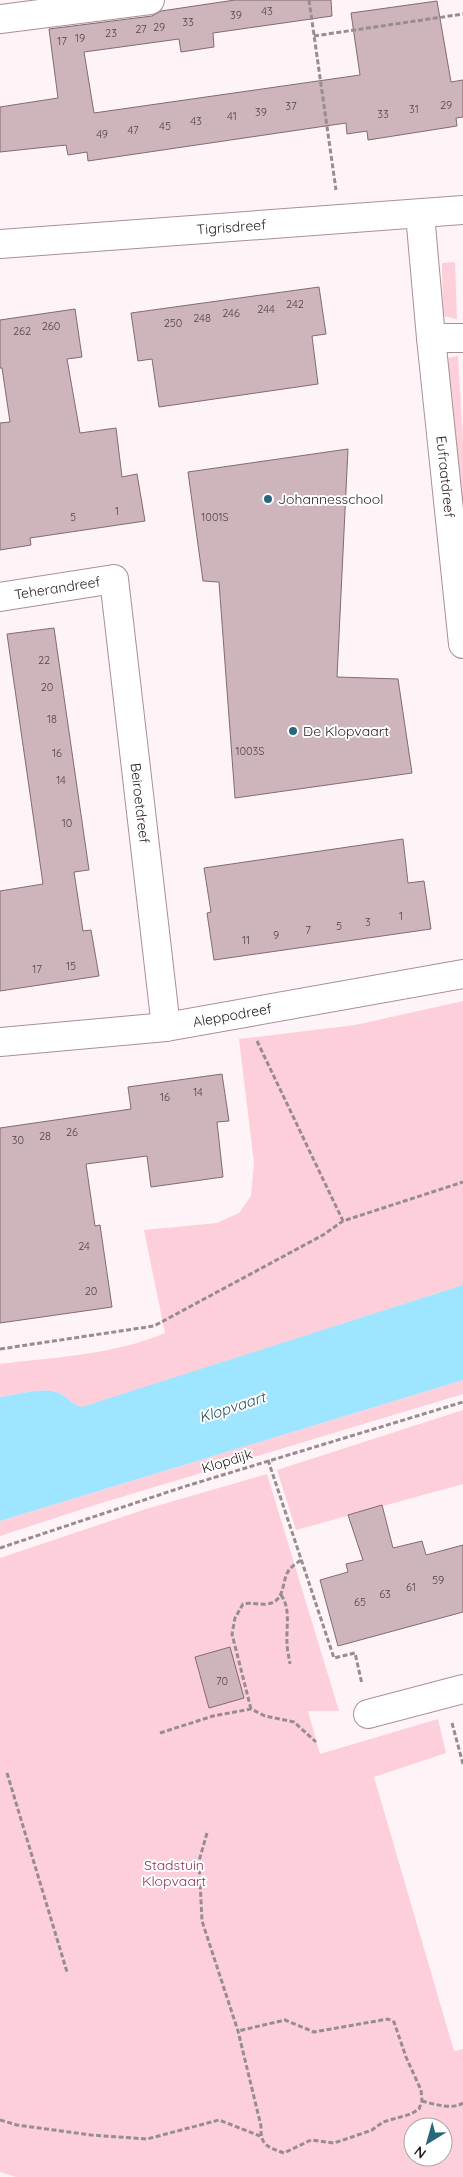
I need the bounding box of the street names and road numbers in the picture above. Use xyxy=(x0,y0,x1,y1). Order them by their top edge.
street label: Tigrisdreef xyxy=(196,215,267,239)
street label: Eufraatdreef xyxy=(432,435,459,519)
street label: Teherandreef xyxy=(13,572,102,604)
street label: Beiroetdreef xyxy=(126,762,154,844)
street label: Aleppodreef xyxy=(191,999,273,1031)
street label: Klopdijk xyxy=(199,1445,255,1477)

